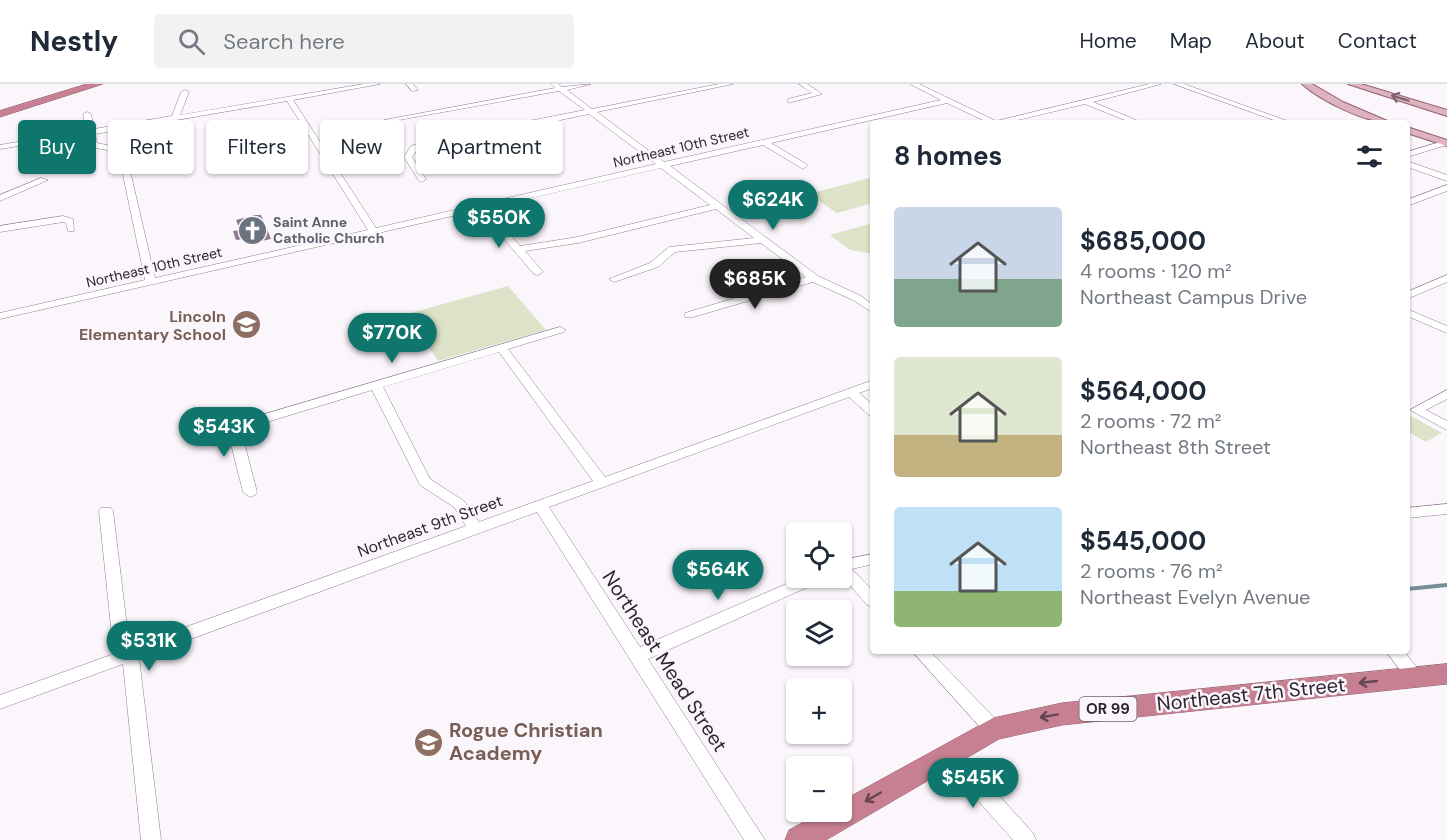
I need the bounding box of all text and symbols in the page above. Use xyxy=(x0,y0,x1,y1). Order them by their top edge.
search box xyxy=(154,14,574,68)
text: Nestly xyxy=(30,23,118,60)
icon: search xyxy=(175,25,208,58)
text: Search here xyxy=(223,27,345,56)
text: Home xyxy=(1079,27,1137,55)
text: Map xyxy=(1170,27,1212,55)
text: About xyxy=(1245,27,1305,55)
text: Contact xyxy=(1338,27,1417,55)
one-way arrow xyxy=(1391,92,1410,103)
chip: Buy xyxy=(18,120,96,174)
chip: Rent xyxy=(108,120,194,174)
chip: Filters xyxy=(206,120,308,174)
chip: New xyxy=(320,120,404,174)
chip: Apartment xyxy=(416,120,563,174)
street label: Northeast 10th Street xyxy=(611,123,751,171)
text: 8 homes xyxy=(894,139,1002,173)
icon: filters xyxy=(1353,140,1386,173)
pin: $624K xyxy=(731,180,815,231)
text: $624K xyxy=(742,186,804,212)
pin: $550K xyxy=(457,198,541,249)
text: $550K xyxy=(467,204,531,230)
place label: Saint Anne Catholic Church xyxy=(273,213,384,247)
church icon: Saint Anne Catholic Church xyxy=(236,214,268,246)
text: $685,000 xyxy=(1080,224,1206,258)
icon: home xyxy=(942,231,1014,303)
street label: Northeast 10th Street xyxy=(84,243,224,291)
text: 4 rooms · 120 m² xyxy=(1080,258,1232,284)
pin: $685K xyxy=(713,259,797,310)
text: $685K xyxy=(724,265,786,291)
text: Northeast Campus Drive xyxy=(1080,284,1307,310)
place label: Lincoln Elementary School xyxy=(79,306,226,345)
school or university icon: Lincoln Elementary School xyxy=(231,309,263,341)
pin: $770K xyxy=(350,313,434,364)
text: $770K xyxy=(362,319,422,345)
text: $564,000 xyxy=(1080,374,1207,408)
icon: home xyxy=(942,381,1014,453)
pin: $543K xyxy=(182,407,266,458)
text: 2 rooms · 72 m² xyxy=(1080,408,1221,434)
text: $543K xyxy=(193,413,255,439)
text: Northeast 8th Street xyxy=(1080,434,1271,460)
street label: Northeast 9th Street xyxy=(354,490,506,562)
map controls xyxy=(786,522,852,822)
button: locate xyxy=(786,522,852,588)
text: $545,000 xyxy=(1080,524,1206,558)
icon: home xyxy=(942,531,1014,603)
pin: $564K xyxy=(676,550,760,601)
text: $564K xyxy=(686,556,750,582)
text: 2 rooms · 76 m² xyxy=(1080,558,1223,584)
street label: Northeast Mead Street xyxy=(597,565,733,757)
text: Northeast Evelyn Avenue xyxy=(1080,584,1310,610)
button: layers xyxy=(786,600,852,666)
pin: $531K xyxy=(107,621,191,672)
text: $531K xyxy=(121,627,177,653)
street label: Northeast 7th Street xyxy=(1155,671,1347,717)
one-way arrow xyxy=(1358,677,1378,688)
button: + xyxy=(786,678,852,744)
road number: OR 99 xyxy=(1080,697,1136,721)
one-way arrow xyxy=(1039,711,1059,722)
place label: Rogue Christian Academy xyxy=(449,717,603,766)
school or university icon: Rogue Christian Academy xyxy=(412,726,444,758)
button: − xyxy=(786,756,852,822)
pin: $545K xyxy=(931,758,1015,809)
text: $545K xyxy=(941,764,1005,790)
one-way arrow xyxy=(865,791,882,803)

